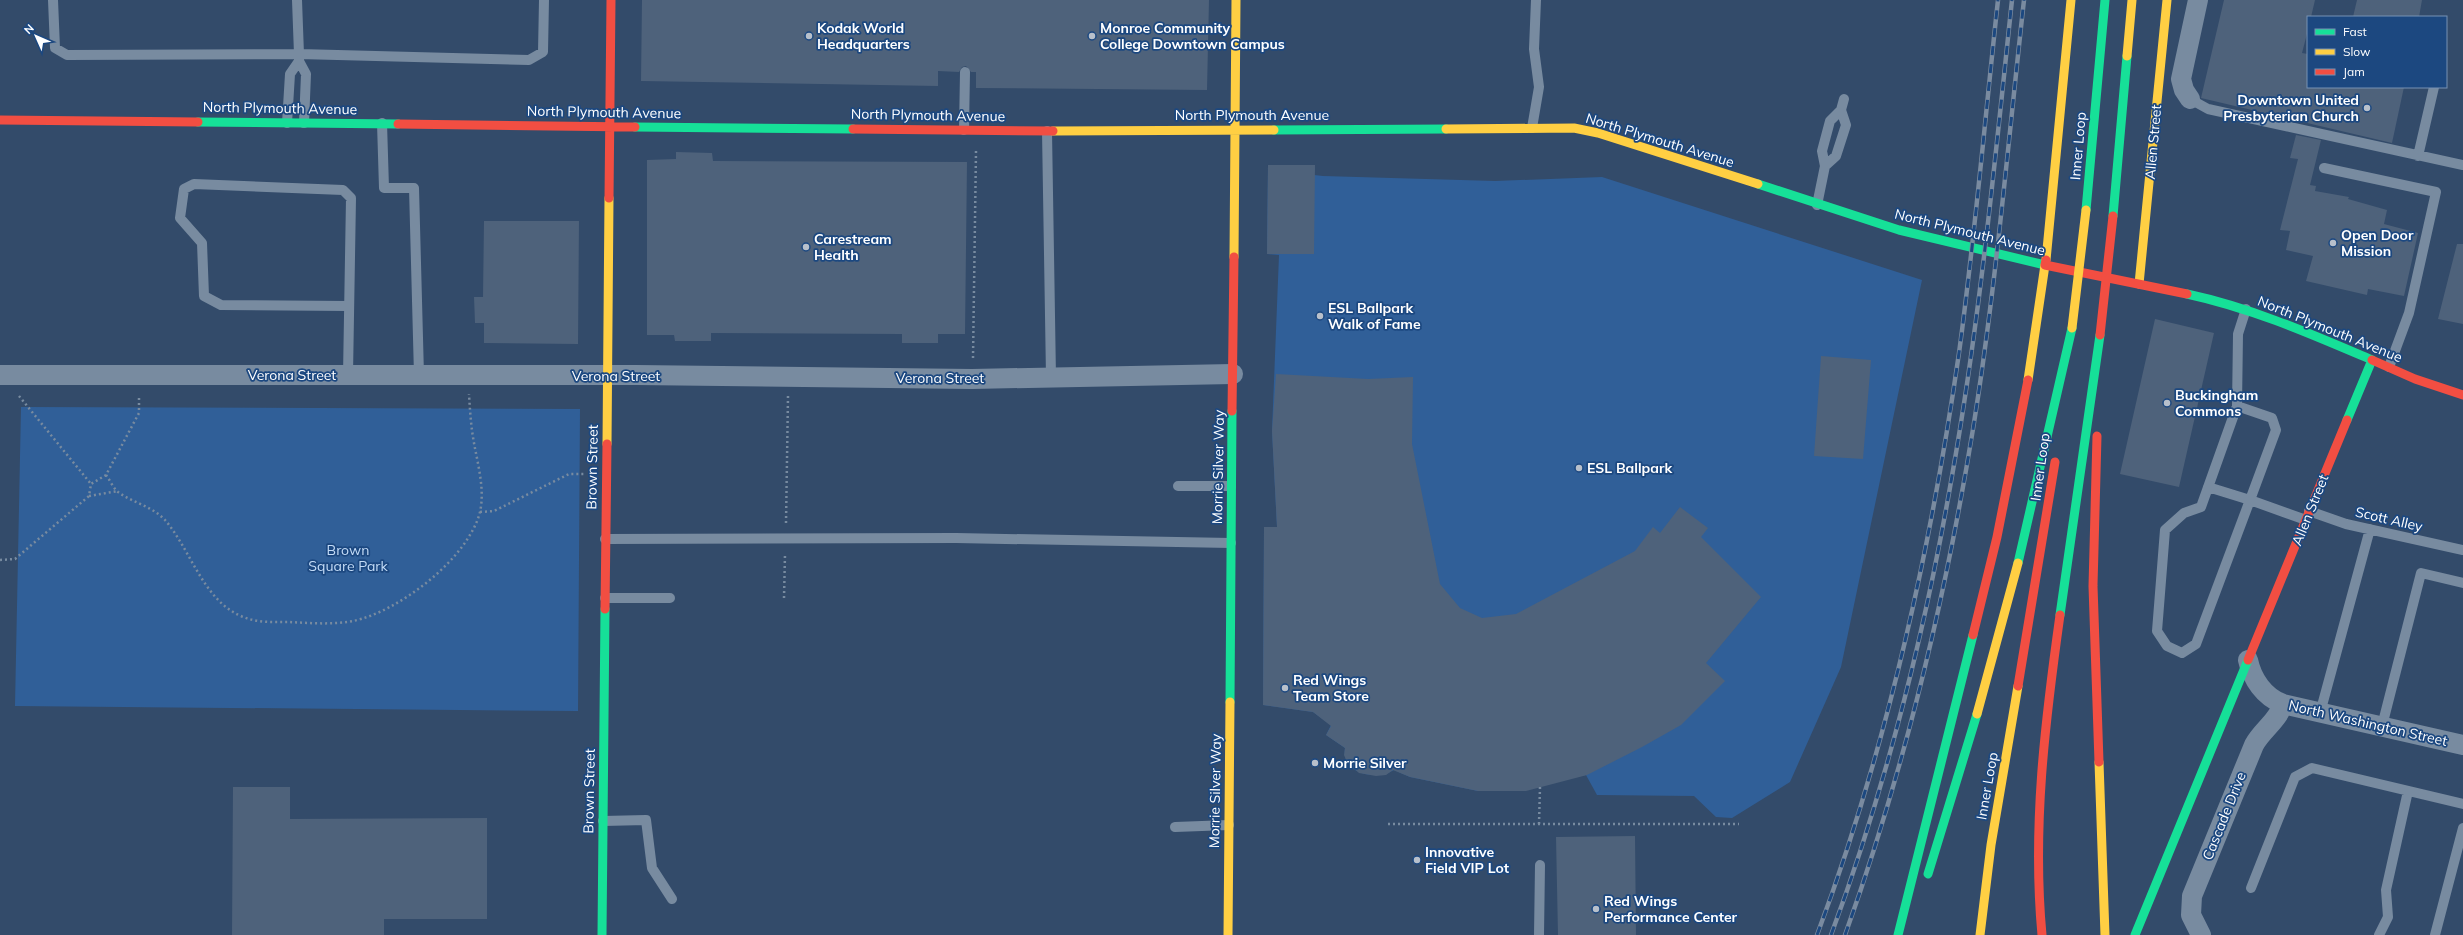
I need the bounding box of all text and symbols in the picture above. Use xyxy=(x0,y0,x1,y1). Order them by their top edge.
north arrow xyxy=(16,16,56,56)
legend xyxy=(2307,16,2447,88)
place label: Kodak World Headquarters xyxy=(817,19,910,53)
place label: Monroe Community College Downtown Campus xyxy=(1100,19,1285,53)
text: N xyxy=(21,21,37,37)
text: Fast xyxy=(2343,24,2367,39)
marker: Kodak World Headquarters xyxy=(804,31,814,41)
marker: Monroe Community College Downtown Campus xyxy=(1087,31,1097,41)
text: Slow xyxy=(2343,44,2371,59)
text: Jam xyxy=(2343,64,2365,79)
place label: Downtown United Presbyterian Church xyxy=(2223,91,2359,125)
street label: North Plymouth Avenue xyxy=(203,98,357,118)
street label: North Plymouth Avenue xyxy=(527,102,681,122)
marker: Downtown United Presbyterian Church xyxy=(2362,103,2372,113)
street label: Allen Street xyxy=(2141,104,2165,180)
street label: North Plymouth Avenue xyxy=(851,105,1005,125)
street label: North Plymouth Avenue xyxy=(1175,106,1329,124)
street label: North Plymouth Avenue xyxy=(1584,109,1736,171)
street label: Inner Loop xyxy=(2066,111,2090,181)
street label: North Plymouth Avenue xyxy=(1893,205,2047,259)
place label: Open Door Mission xyxy=(2341,226,2414,260)
place label: Carestream Health xyxy=(814,230,892,264)
marker: Open Door Mission xyxy=(2328,238,2338,248)
marker: Carestream Health xyxy=(801,242,811,252)
street label: North Plymouth Avenue xyxy=(2255,292,2405,366)
place label: ESL Ballpark Walk of Fame xyxy=(1328,299,1421,333)
marker: ESL Ballpark Walk of Fame xyxy=(1315,311,1325,321)
street label: Verona Street xyxy=(248,366,336,384)
street label: Verona Street xyxy=(572,367,660,385)
street label: Verona Street xyxy=(896,369,984,387)
place label: Buckingham Commons xyxy=(2175,386,2258,420)
marker: Buckingham Commons xyxy=(2162,398,2172,408)
street label: Morrie Silver Way xyxy=(1208,409,1228,524)
street label: Brown Street xyxy=(582,424,602,510)
street label: Inner Loop xyxy=(2026,432,2054,502)
place label: ESL Ballpark xyxy=(1587,459,1672,477)
marker: ESL Ballpark xyxy=(1574,463,1584,473)
street label: Allen Street xyxy=(2288,472,2332,548)
street label: Scott Alley xyxy=(2354,503,2425,536)
park label: Brown Square Park xyxy=(308,541,388,575)
place label: Red Wings Team Store xyxy=(1293,671,1369,705)
marker: Red Wings Team Store xyxy=(1280,683,1290,693)
street label: North Washington Street xyxy=(2287,696,2449,750)
street label: Morrie Silver Way xyxy=(1205,733,1225,848)
street label: Brown Street xyxy=(579,748,599,834)
street label: Inner Loop xyxy=(1972,751,2002,821)
place label: Morrie Silver xyxy=(1323,754,1407,772)
marker: Morrie Silver xyxy=(1310,758,1320,768)
street label: Cascade Drive xyxy=(2198,769,2250,863)
place label: Innovative Field VIP Lot xyxy=(1425,843,1510,877)
marker: Innovative Field VIP Lot xyxy=(1412,855,1422,865)
place label: Red Wings Performance Center xyxy=(1604,892,1738,926)
marker: Red Wings Performance Center xyxy=(1591,904,1601,914)

